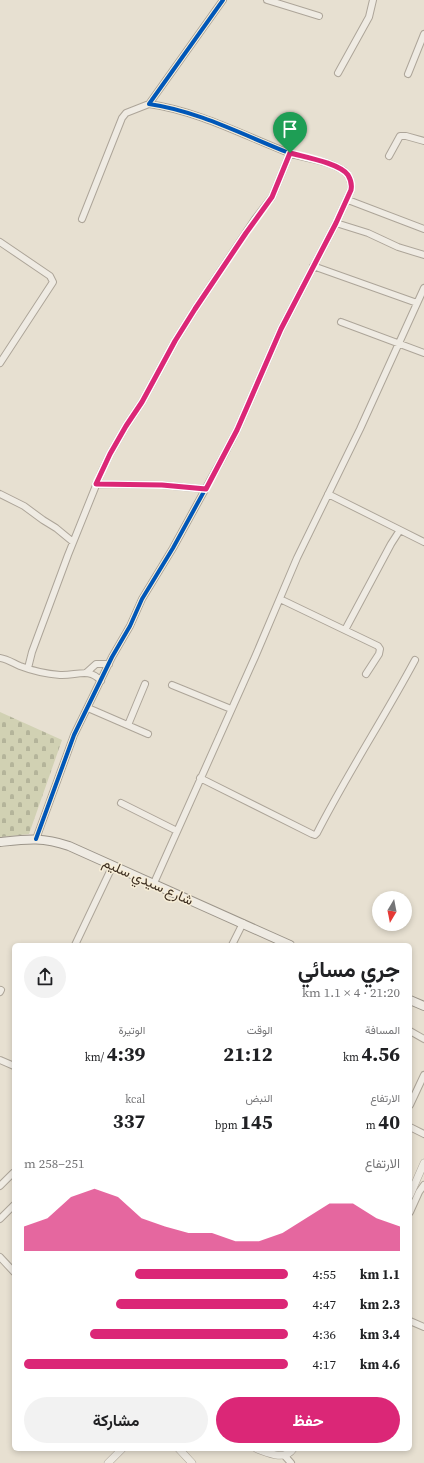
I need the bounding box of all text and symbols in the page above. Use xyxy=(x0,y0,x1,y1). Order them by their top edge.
pin xyxy=(273,112,307,153)
icon: arrive xyxy=(279,118,301,140)
street label: شارع سيدي سليم xyxy=(99,852,197,912)
north arrow xyxy=(372,891,412,931)
map controls xyxy=(372,891,412,931)
text: جري مسائي xyxy=(298,954,400,984)
button: share xyxy=(24,956,66,998)
text: 21:20 · 4 × 1.1 km xyxy=(302,984,400,1001)
text: الوتيرة xyxy=(118,1023,145,1038)
text: الوقت xyxy=(247,1023,273,1038)
text: المسافة xyxy=(365,1023,400,1038)
text: 4:39 xyxy=(107,1040,145,1068)
text: 21:12 xyxy=(223,1040,273,1068)
text: 4.56 xyxy=(361,1040,400,1068)
text: /km xyxy=(85,1050,107,1065)
text: km xyxy=(343,1050,361,1065)
text: النبض xyxy=(245,1091,273,1106)
text: الارتفاع xyxy=(370,1091,400,1106)
text: kcal xyxy=(125,1092,145,1107)
text: 337 xyxy=(113,1107,145,1135)
text: 145 xyxy=(240,1108,273,1136)
text: 40 xyxy=(378,1108,400,1136)
text: bpm xyxy=(215,1118,240,1133)
text: m xyxy=(366,1118,378,1133)
text: 251–258 m xyxy=(24,1155,84,1172)
text: الارتفاع xyxy=(365,1155,400,1172)
text: 4:55 xyxy=(313,1266,336,1283)
text: 1.1 km xyxy=(360,1266,400,1283)
text: 4:47 xyxy=(313,1296,336,1313)
text: 2.3 km xyxy=(360,1296,400,1313)
text: 4:36 xyxy=(313,1326,336,1343)
text: 3.4 km xyxy=(360,1326,400,1343)
text: 4:17 xyxy=(313,1356,336,1373)
text: 4.6 km xyxy=(360,1356,400,1373)
button: مشاركة xyxy=(24,1397,208,1443)
button: حفظ xyxy=(216,1397,400,1443)

